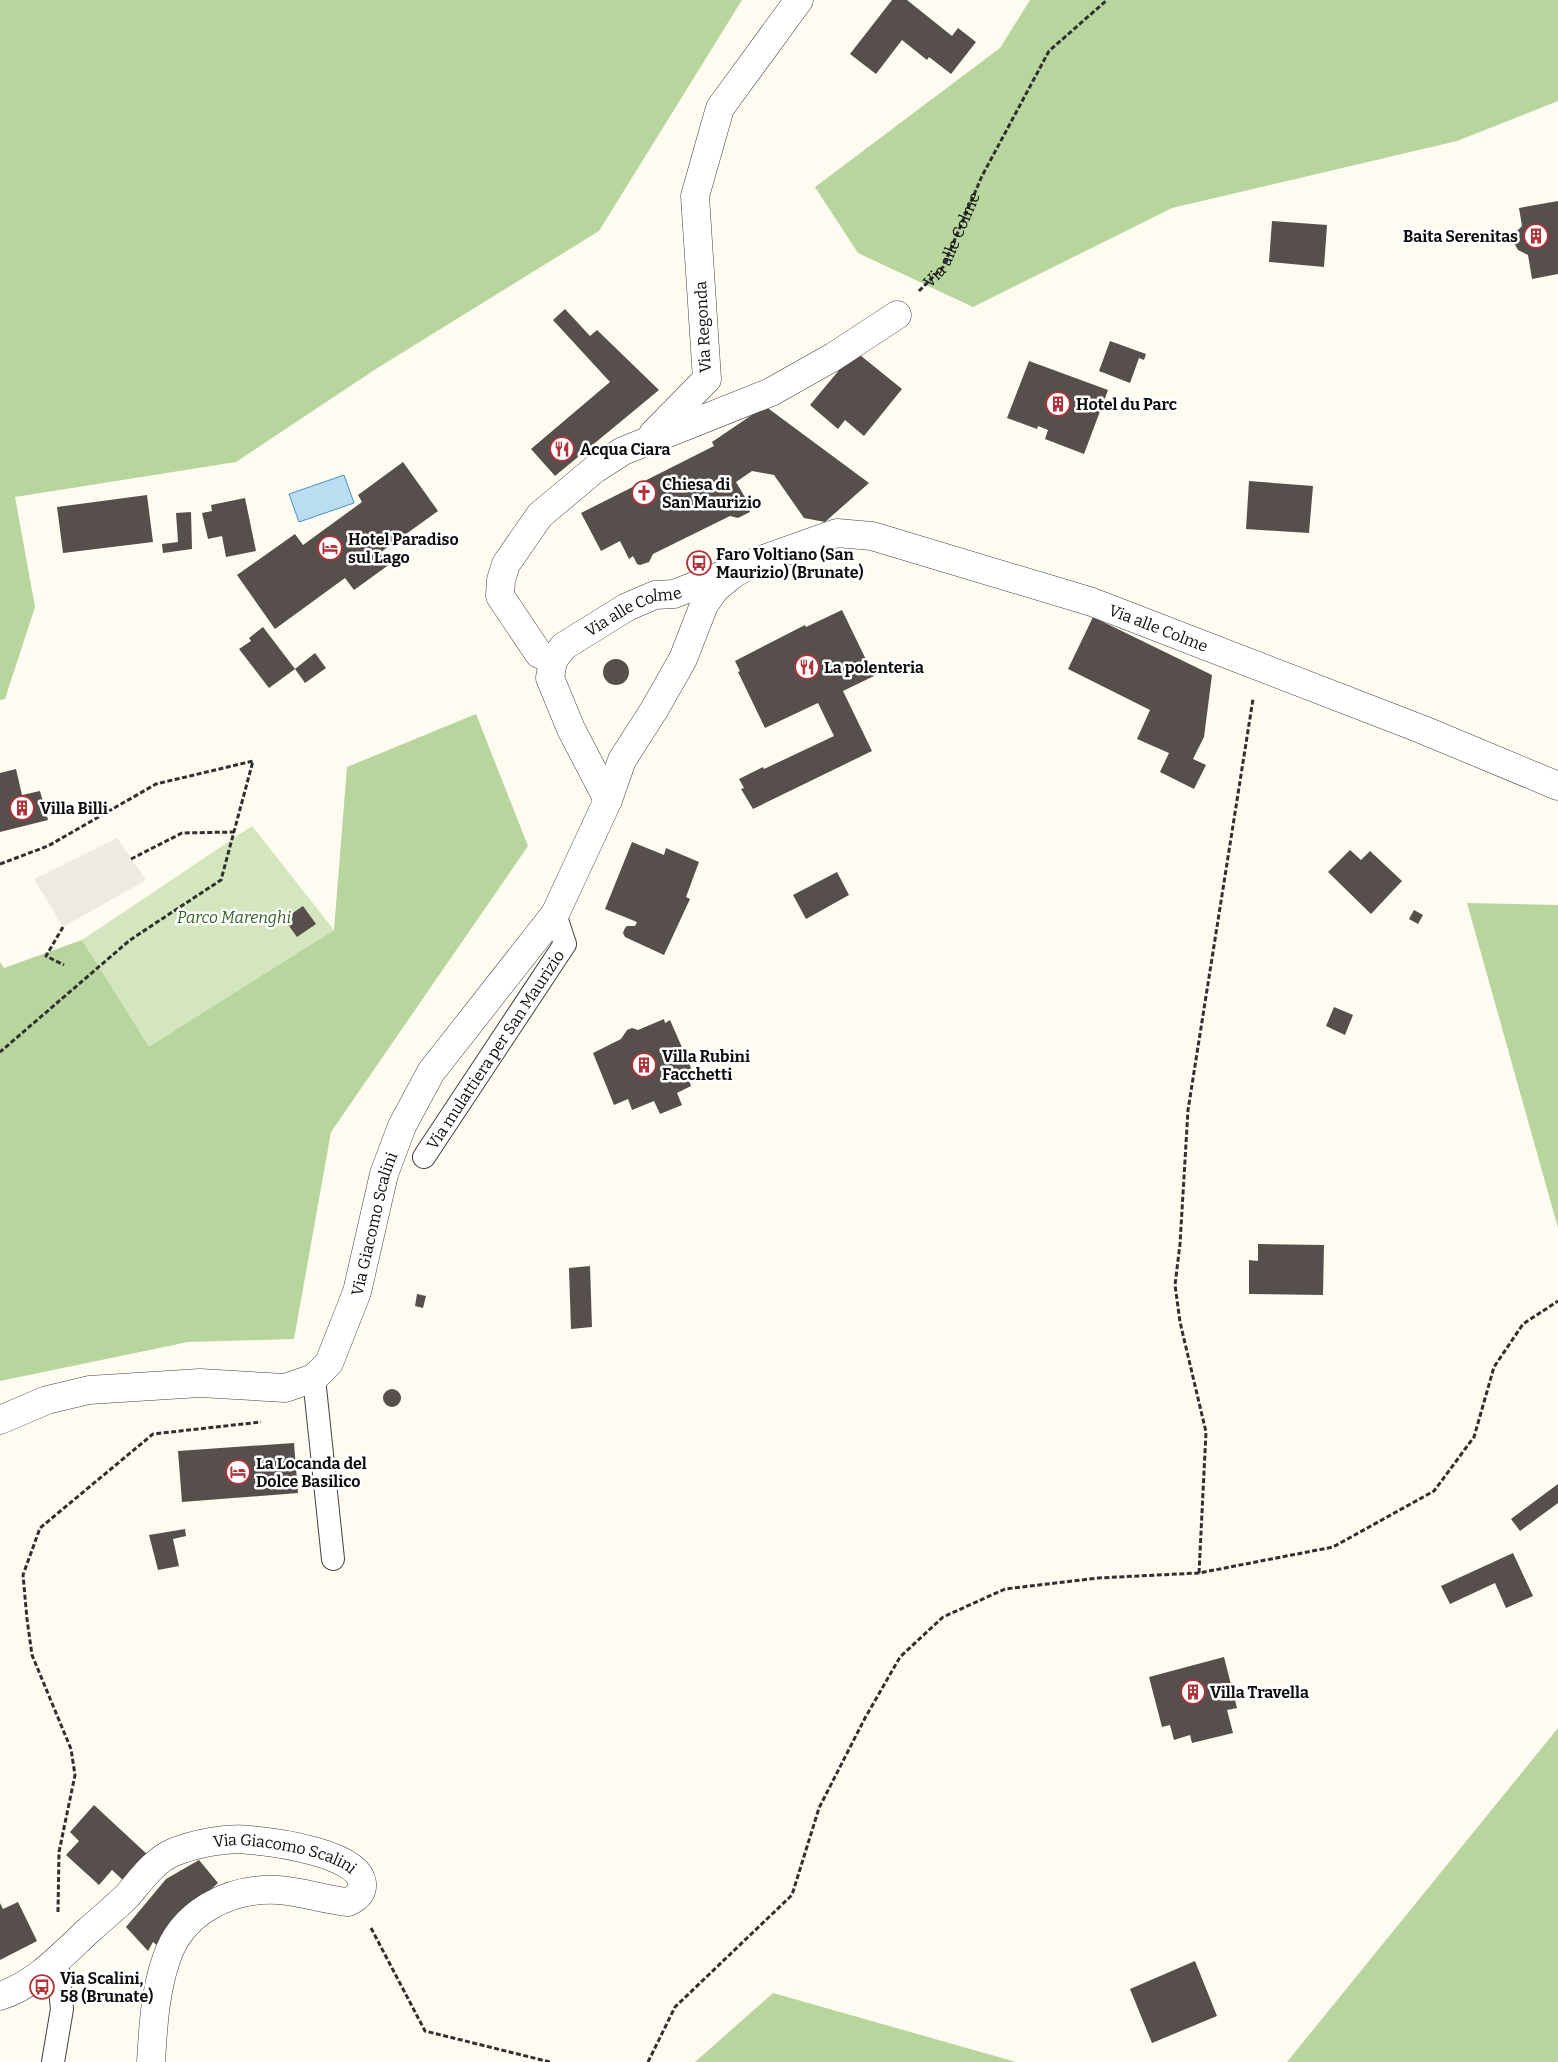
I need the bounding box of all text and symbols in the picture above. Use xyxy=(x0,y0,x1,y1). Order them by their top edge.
street label: Via alle Colme xyxy=(919,189,983,291)
building icon: Baita Serenitas xyxy=(1523,223,1549,249)
place label: Baita Serenitas xyxy=(1403,227,1518,246)
street label: Via Regonda xyxy=(691,280,715,373)
building icon: Hotel du Parc xyxy=(1045,391,1071,417)
place label: Hotel du Parc xyxy=(1076,395,1177,414)
restaurant icon: Acqua Ciara xyxy=(549,436,575,462)
place label: Acqua Ciara xyxy=(580,440,670,459)
place label: Chiesa di San Maurizio xyxy=(662,475,761,512)
church icon: Chiesa di San Maurizio xyxy=(631,480,657,506)
place label: Hotel Paradiso sul Lago xyxy=(348,530,459,567)
hotel icon: Hotel Paradiso sul Lago xyxy=(317,535,343,561)
place label: Faro Voltiano (San Maurizio) (Brunate) xyxy=(716,545,864,582)
bus stop icon: Faro Voltiano (San Maurizio) (Brunate) xyxy=(686,550,712,576)
street label: Via alle Colme xyxy=(581,582,684,640)
street label: Via alle Colme xyxy=(1106,600,1211,655)
restaurant icon: La polenteria xyxy=(794,654,820,680)
place label: La polenteria xyxy=(824,658,924,677)
building icon: Villa Billi xyxy=(9,795,35,821)
place label: Villa Billi xyxy=(40,799,108,818)
park label: Parco Marenghi xyxy=(177,908,291,927)
street label: Via mulattiera per San Maurizio xyxy=(422,946,568,1153)
place label: Villa Rubini Facchetti xyxy=(662,1047,750,1084)
building icon: Villa Rubini Facchetti xyxy=(631,1052,657,1078)
street label: Via Giacomo Scalini xyxy=(347,1149,401,1297)
place label: La Locanda del Dolce Basilico xyxy=(256,1454,367,1491)
hotel icon: La Locanda del Dolce Basilico xyxy=(225,1459,251,1485)
building icon: Villa Travella xyxy=(1180,1679,1206,1705)
place label: Villa Travella xyxy=(1210,1683,1309,1702)
street label: Via Giacomo Scalini xyxy=(212,1830,361,1877)
place label: Via Scalini, 58 (Brunate) xyxy=(60,1969,153,2006)
bus stop icon: Via Scalini, 58 (Brunate) xyxy=(29,1974,55,2000)

